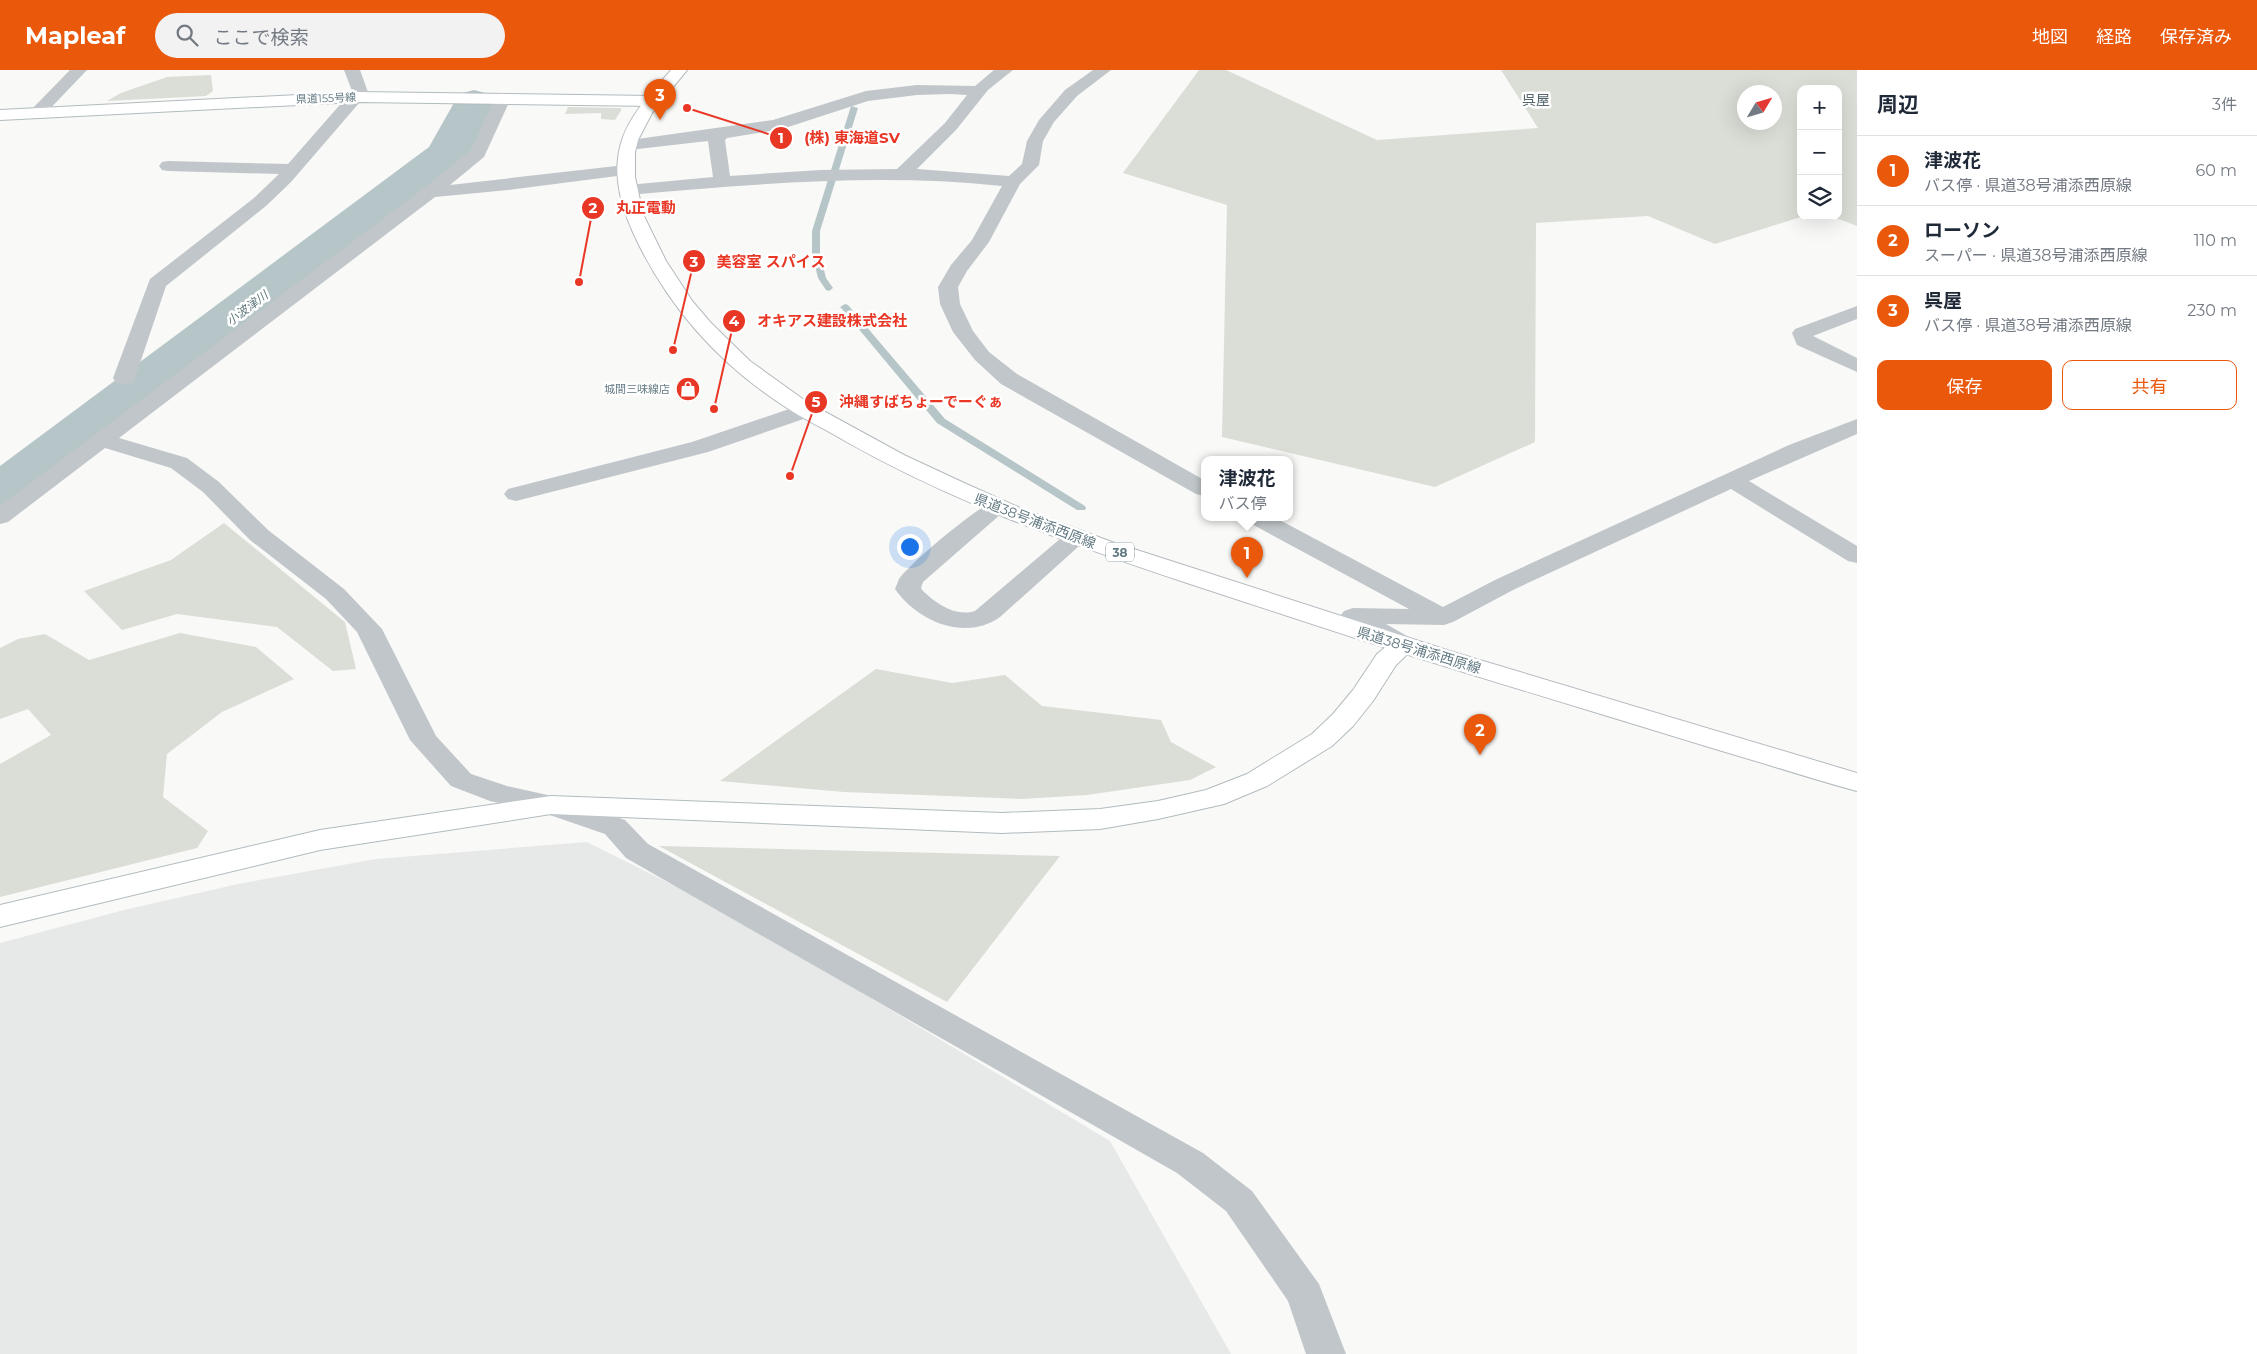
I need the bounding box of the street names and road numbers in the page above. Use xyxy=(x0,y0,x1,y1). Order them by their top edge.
street label: 県道155号線 xyxy=(296,90,356,106)
street label: 県道38号浦添西原線 xyxy=(972,490,1098,552)
road number: 38 xyxy=(1106,542,1134,562)
street label: 県道38号浦添西原線 xyxy=(1355,623,1483,677)

